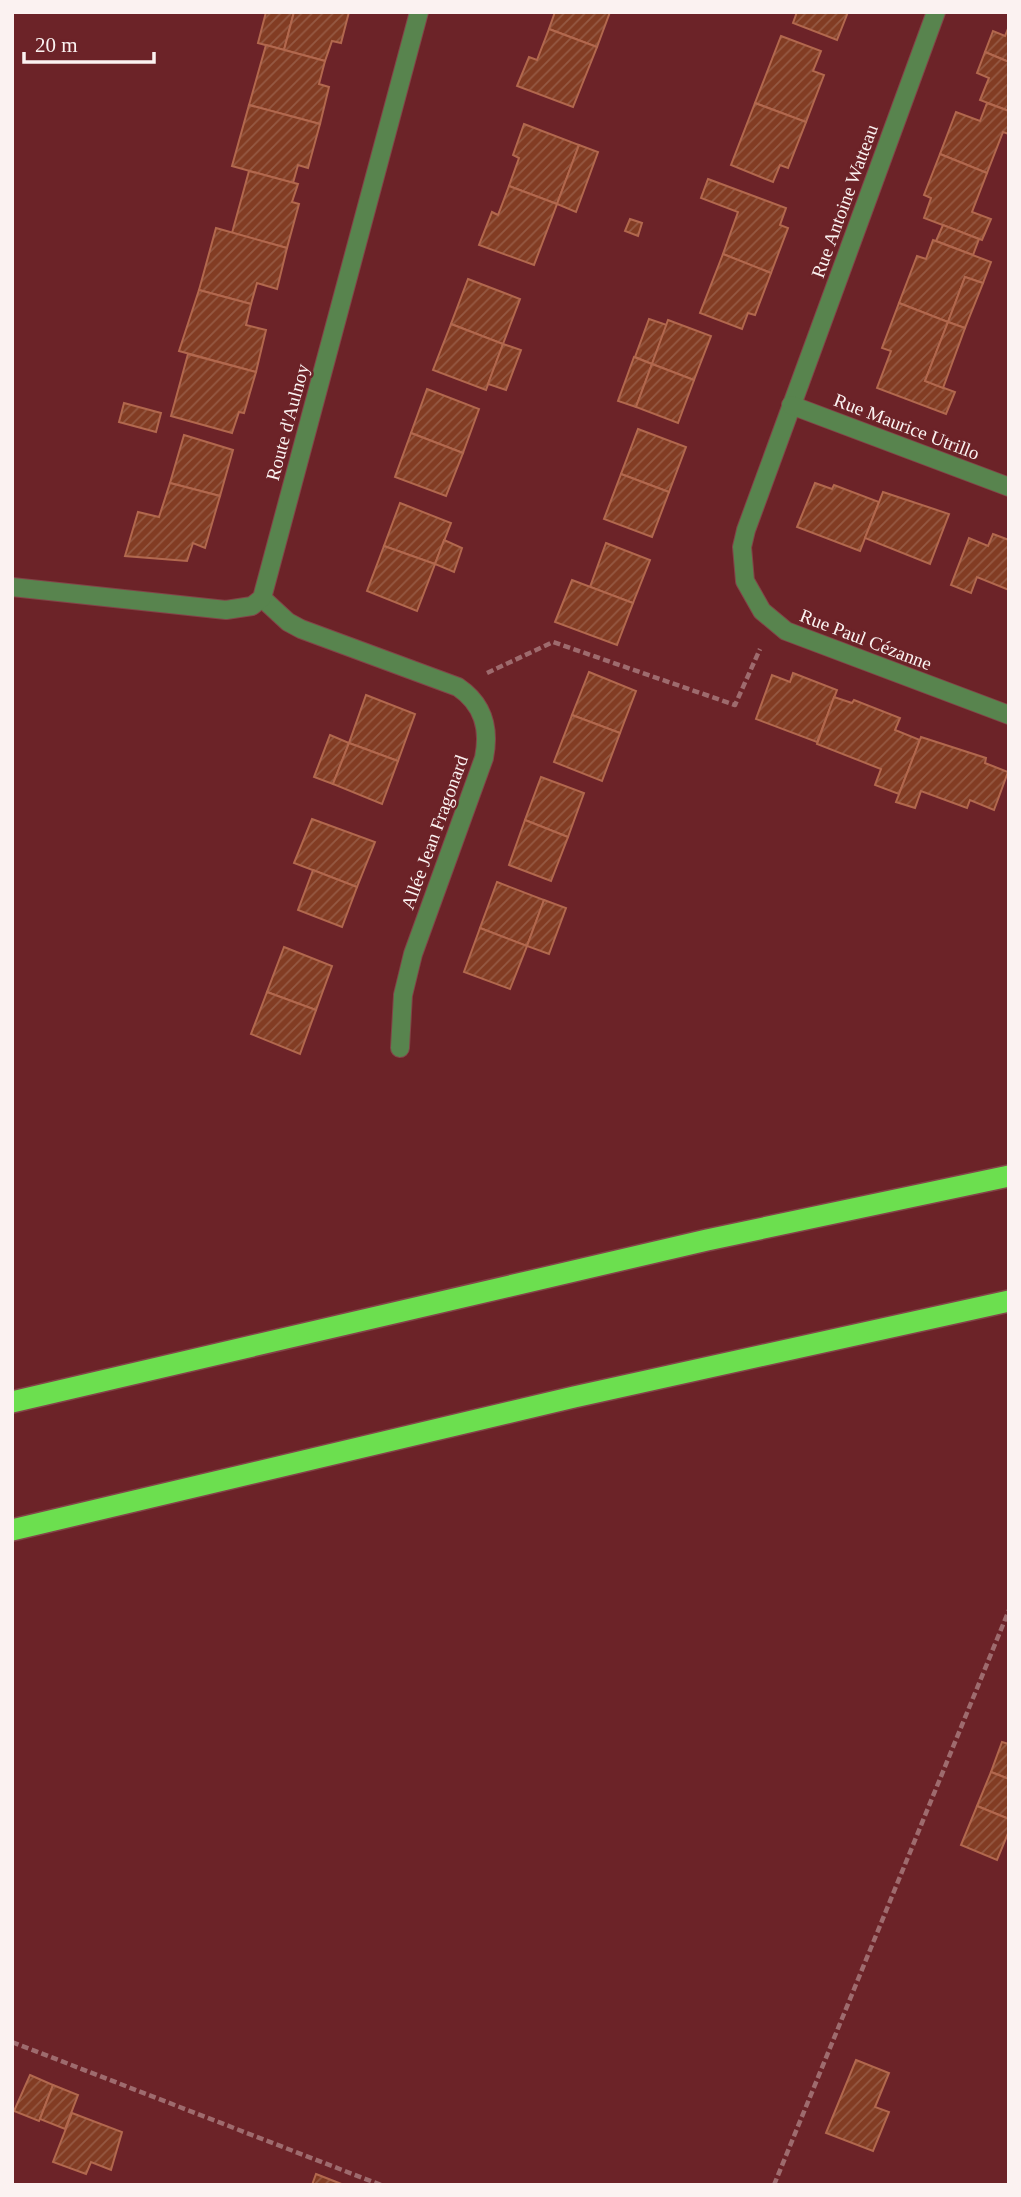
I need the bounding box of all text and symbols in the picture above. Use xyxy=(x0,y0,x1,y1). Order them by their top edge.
scale bar xyxy=(24,21,154,65)
text: 20 m xyxy=(35,33,78,57)
street label: Rue Antoine Watteau xyxy=(807,121,882,281)
street label: Route d'Aulnoy xyxy=(262,361,313,483)
street label: Rue Maurice Utrillo xyxy=(831,389,983,464)
street label: Rue Paul Cézanne xyxy=(797,605,935,674)
street label: Allée Jean Fragonard xyxy=(397,752,472,912)

